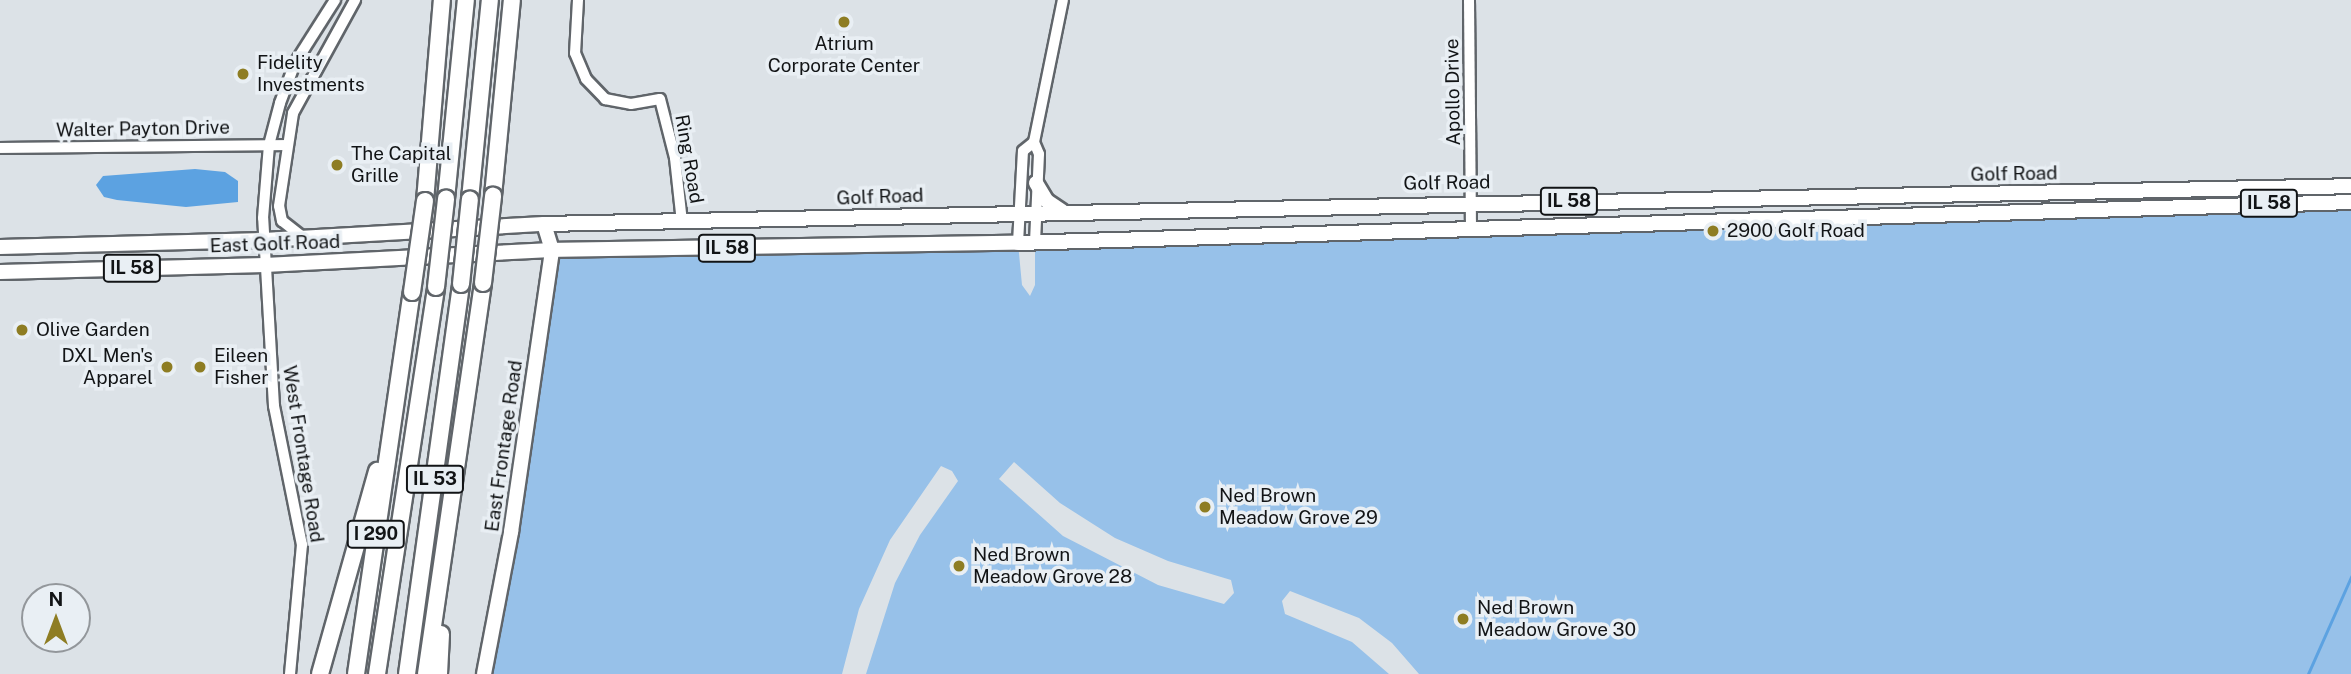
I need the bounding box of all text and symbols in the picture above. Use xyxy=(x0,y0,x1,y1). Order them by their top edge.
marker: Atrium Corporate Center xyxy=(836,14,852,30)
place label: Atrium Corporate Center xyxy=(768,33,920,77)
street label: Apollo Drive xyxy=(1441,38,1465,146)
place label: Fidelity Investments xyxy=(257,52,365,96)
marker: Fidelity Investments xyxy=(235,66,251,82)
street label: Ring Road xyxy=(670,113,708,205)
street label: Walter Payton Drive xyxy=(56,116,230,142)
place label: The Capital Grille xyxy=(351,143,452,187)
marker: The Capital Grille xyxy=(329,157,345,173)
street label: Golf Road xyxy=(1970,162,2058,186)
street label: Golf Road xyxy=(1403,171,1491,195)
street label: Golf Road xyxy=(836,184,924,210)
road number: IL 58 xyxy=(1539,186,1599,216)
road number: IL 58 xyxy=(2239,188,2299,218)
place label: 2900 Golf Road xyxy=(1727,220,1865,242)
marker: 2900 Golf Road xyxy=(1705,223,1721,239)
street label: East Golf Road xyxy=(209,230,341,258)
road number: IL 58 xyxy=(697,234,757,262)
road number: IL 58 xyxy=(102,254,162,282)
place label: Olive Garden xyxy=(36,319,150,341)
marker: Olive Garden xyxy=(14,322,30,338)
place label: DXL Men's Apparel xyxy=(62,345,153,389)
place label: Eileen Fisher xyxy=(214,345,269,389)
marker: DXL Men's Apparel xyxy=(159,359,175,375)
marker: Eileen Fisher xyxy=(192,359,208,375)
street label: East Frontage Road xyxy=(481,359,527,533)
street label: West Frontage Road xyxy=(278,364,328,544)
road number: IL 53 xyxy=(405,464,465,494)
place label: Ned Brown Meadow Grove 29 xyxy=(1219,485,1378,529)
marker: Ned Brown Meadow Grove 29 xyxy=(1197,499,1213,515)
road number: I 290 xyxy=(346,520,406,548)
place label: Ned Brown Meadow Grove 28 xyxy=(973,544,1132,588)
marker: Ned Brown Meadow Grove 28 xyxy=(951,558,967,574)
north arrow xyxy=(21,583,91,653)
text: N xyxy=(49,588,63,610)
place label: Ned Brown Meadow Grove 30 xyxy=(1477,597,1636,641)
marker: Ned Brown Meadow Grove 30 xyxy=(1455,611,1471,627)

